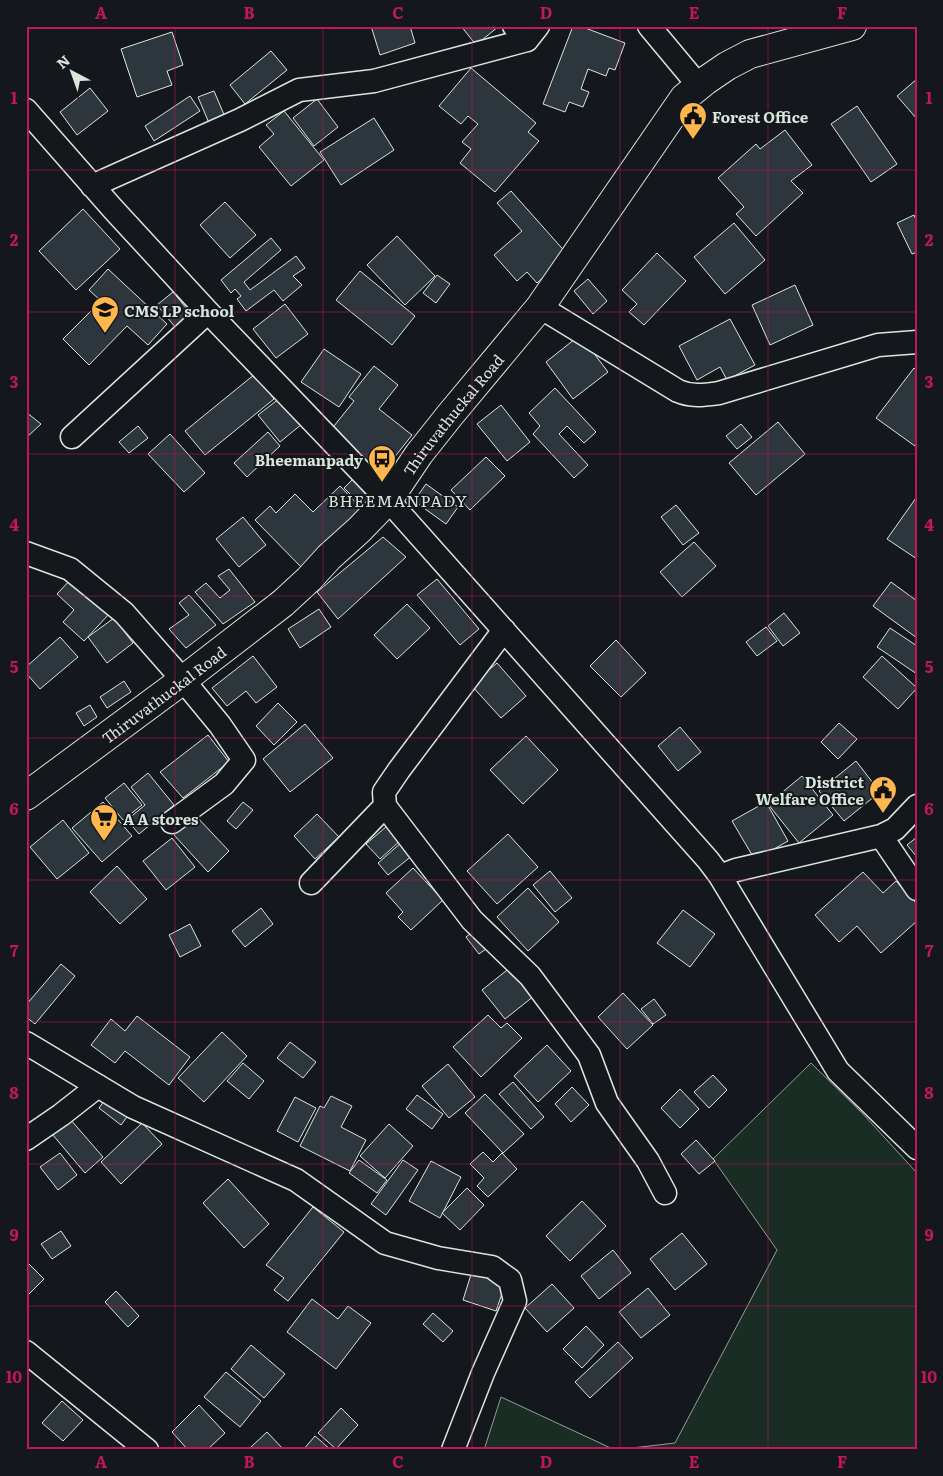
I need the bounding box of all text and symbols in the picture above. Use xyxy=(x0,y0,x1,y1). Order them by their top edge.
text: A xyxy=(95,0,107,24)
text: B xyxy=(243,0,255,24)
text: C xyxy=(392,0,404,24)
text: D xyxy=(540,0,552,24)
text: E xyxy=(689,0,700,24)
text: F xyxy=(837,0,847,24)
north arrow xyxy=(48,48,98,98)
text: N xyxy=(52,50,74,73)
text: 1 xyxy=(11,85,18,109)
text: 1 xyxy=(926,85,933,109)
public building icon: Forest Office xyxy=(678,101,708,140)
place label: Forest Office xyxy=(712,105,809,128)
text: 2 xyxy=(10,227,19,251)
text: 2 xyxy=(925,227,934,251)
school or university icon: CMS LP school xyxy=(90,295,120,334)
place label: CMS LP school xyxy=(124,299,235,322)
street label: Thiruvathuckal Road xyxy=(396,348,508,480)
text: 3 xyxy=(10,369,19,393)
text: 3 xyxy=(925,369,934,393)
bus stop icon: Bheemanpady xyxy=(367,444,397,483)
place label: Bheemanpady xyxy=(255,448,364,471)
district label: BHEEMANPADY xyxy=(328,488,468,512)
text: 4 xyxy=(9,512,19,536)
text: 4 xyxy=(924,512,934,536)
street label: Thiruvathuckal Road xyxy=(96,640,230,748)
text: 5 xyxy=(10,654,19,678)
text: 5 xyxy=(925,654,934,678)
place label: District Welfare Office xyxy=(756,770,864,810)
public building icon: District Welfare Office xyxy=(868,775,898,814)
text: 6 xyxy=(9,796,19,820)
text: 6 xyxy=(924,796,934,820)
supermarket icon: A A stores xyxy=(89,803,119,842)
place label: A A stores xyxy=(123,807,199,830)
text: 7 xyxy=(10,938,19,962)
text: 7 xyxy=(925,938,934,962)
text: 8 xyxy=(9,1080,19,1104)
text: 8 xyxy=(924,1080,934,1104)
text: 9 xyxy=(9,1222,19,1246)
text: 9 xyxy=(924,1222,934,1246)
text: 10 xyxy=(6,1364,22,1388)
text: 10 xyxy=(921,1364,937,1388)
text: A xyxy=(95,1449,107,1473)
text: B xyxy=(243,1449,255,1473)
text: C xyxy=(392,1449,404,1473)
text: D xyxy=(540,1449,552,1473)
text: E xyxy=(689,1449,700,1473)
text: F xyxy=(837,1449,847,1473)

